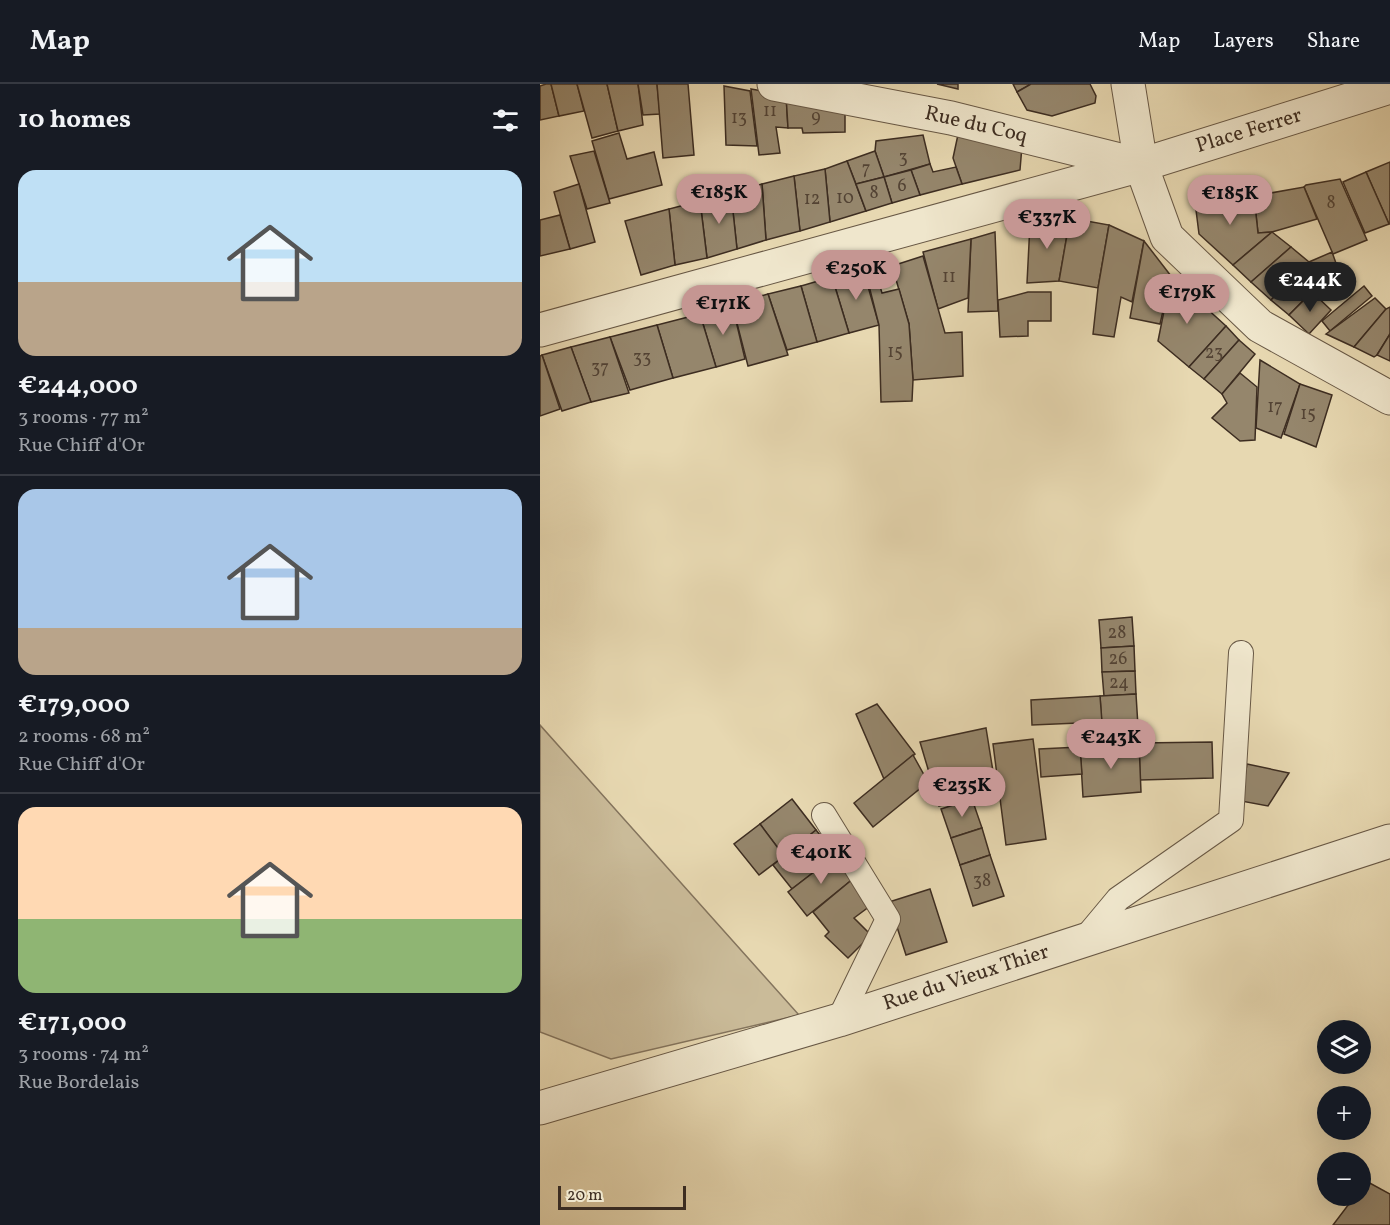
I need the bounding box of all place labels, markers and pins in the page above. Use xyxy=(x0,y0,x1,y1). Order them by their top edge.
pin: €185K xyxy=(677,174,761,225)
pin: €185K xyxy=(1188,175,1272,226)
pin: €337K xyxy=(1005,199,1089,250)
pin: €250K xyxy=(814,250,898,301)
pin: €244K xyxy=(1268,262,1352,313)
pin: €179K xyxy=(1145,274,1229,325)
pin: €171K xyxy=(681,285,765,336)
pin: €243K xyxy=(1069,719,1153,770)
pin: €235K xyxy=(920,767,1004,818)
pin: €401K xyxy=(779,834,863,885)

